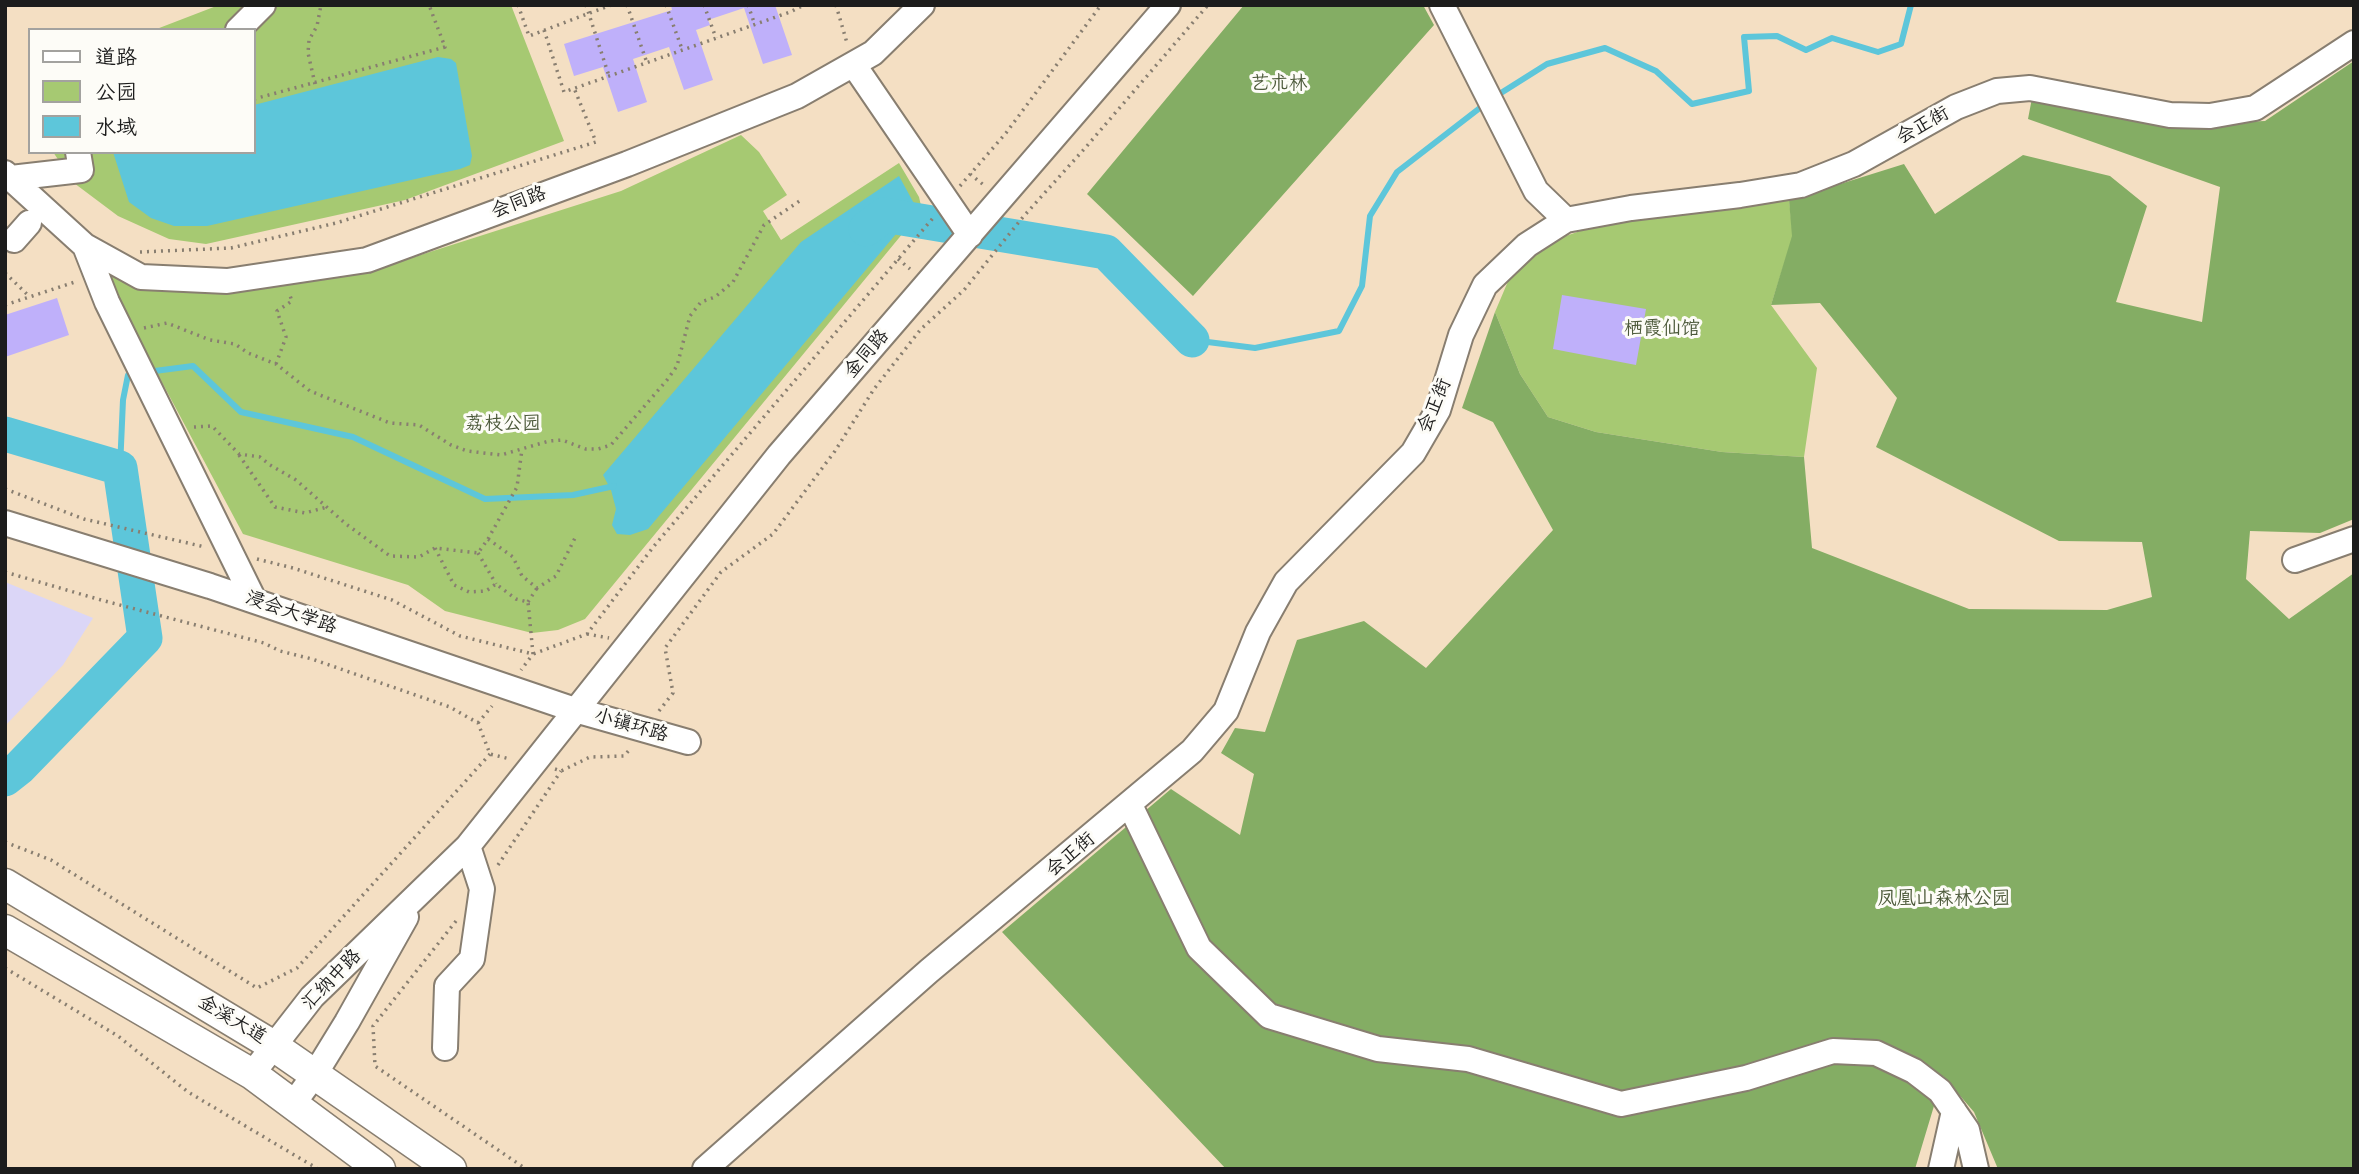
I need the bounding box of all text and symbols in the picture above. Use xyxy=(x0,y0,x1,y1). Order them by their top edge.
legend xyxy=(28,28,256,154)
text: 道路 xyxy=(95,38,137,76)
text: 公园 xyxy=(95,73,137,111)
park label: 艺术林 xyxy=(1251,73,1307,95)
street label: 会正街 xyxy=(1893,102,1953,150)
text: 水域 xyxy=(95,108,137,146)
street label: 会同路 xyxy=(488,182,550,224)
park label: 栖霞仙馆 xyxy=(1624,318,1700,340)
street label: 金同路 xyxy=(840,325,894,383)
street label: 会正街 xyxy=(1413,375,1457,437)
park label: 荔枝公园 xyxy=(465,413,541,435)
street label: 浸会大学路 xyxy=(242,587,340,639)
street label: 小镇环路 xyxy=(591,705,671,747)
street label: 会正街 xyxy=(1042,828,1100,882)
park label: 凤凰山森林公园 xyxy=(1878,888,2010,910)
street label: 汇纳中路 xyxy=(297,945,367,1015)
street label: 金溪大道 xyxy=(194,991,270,1049)

